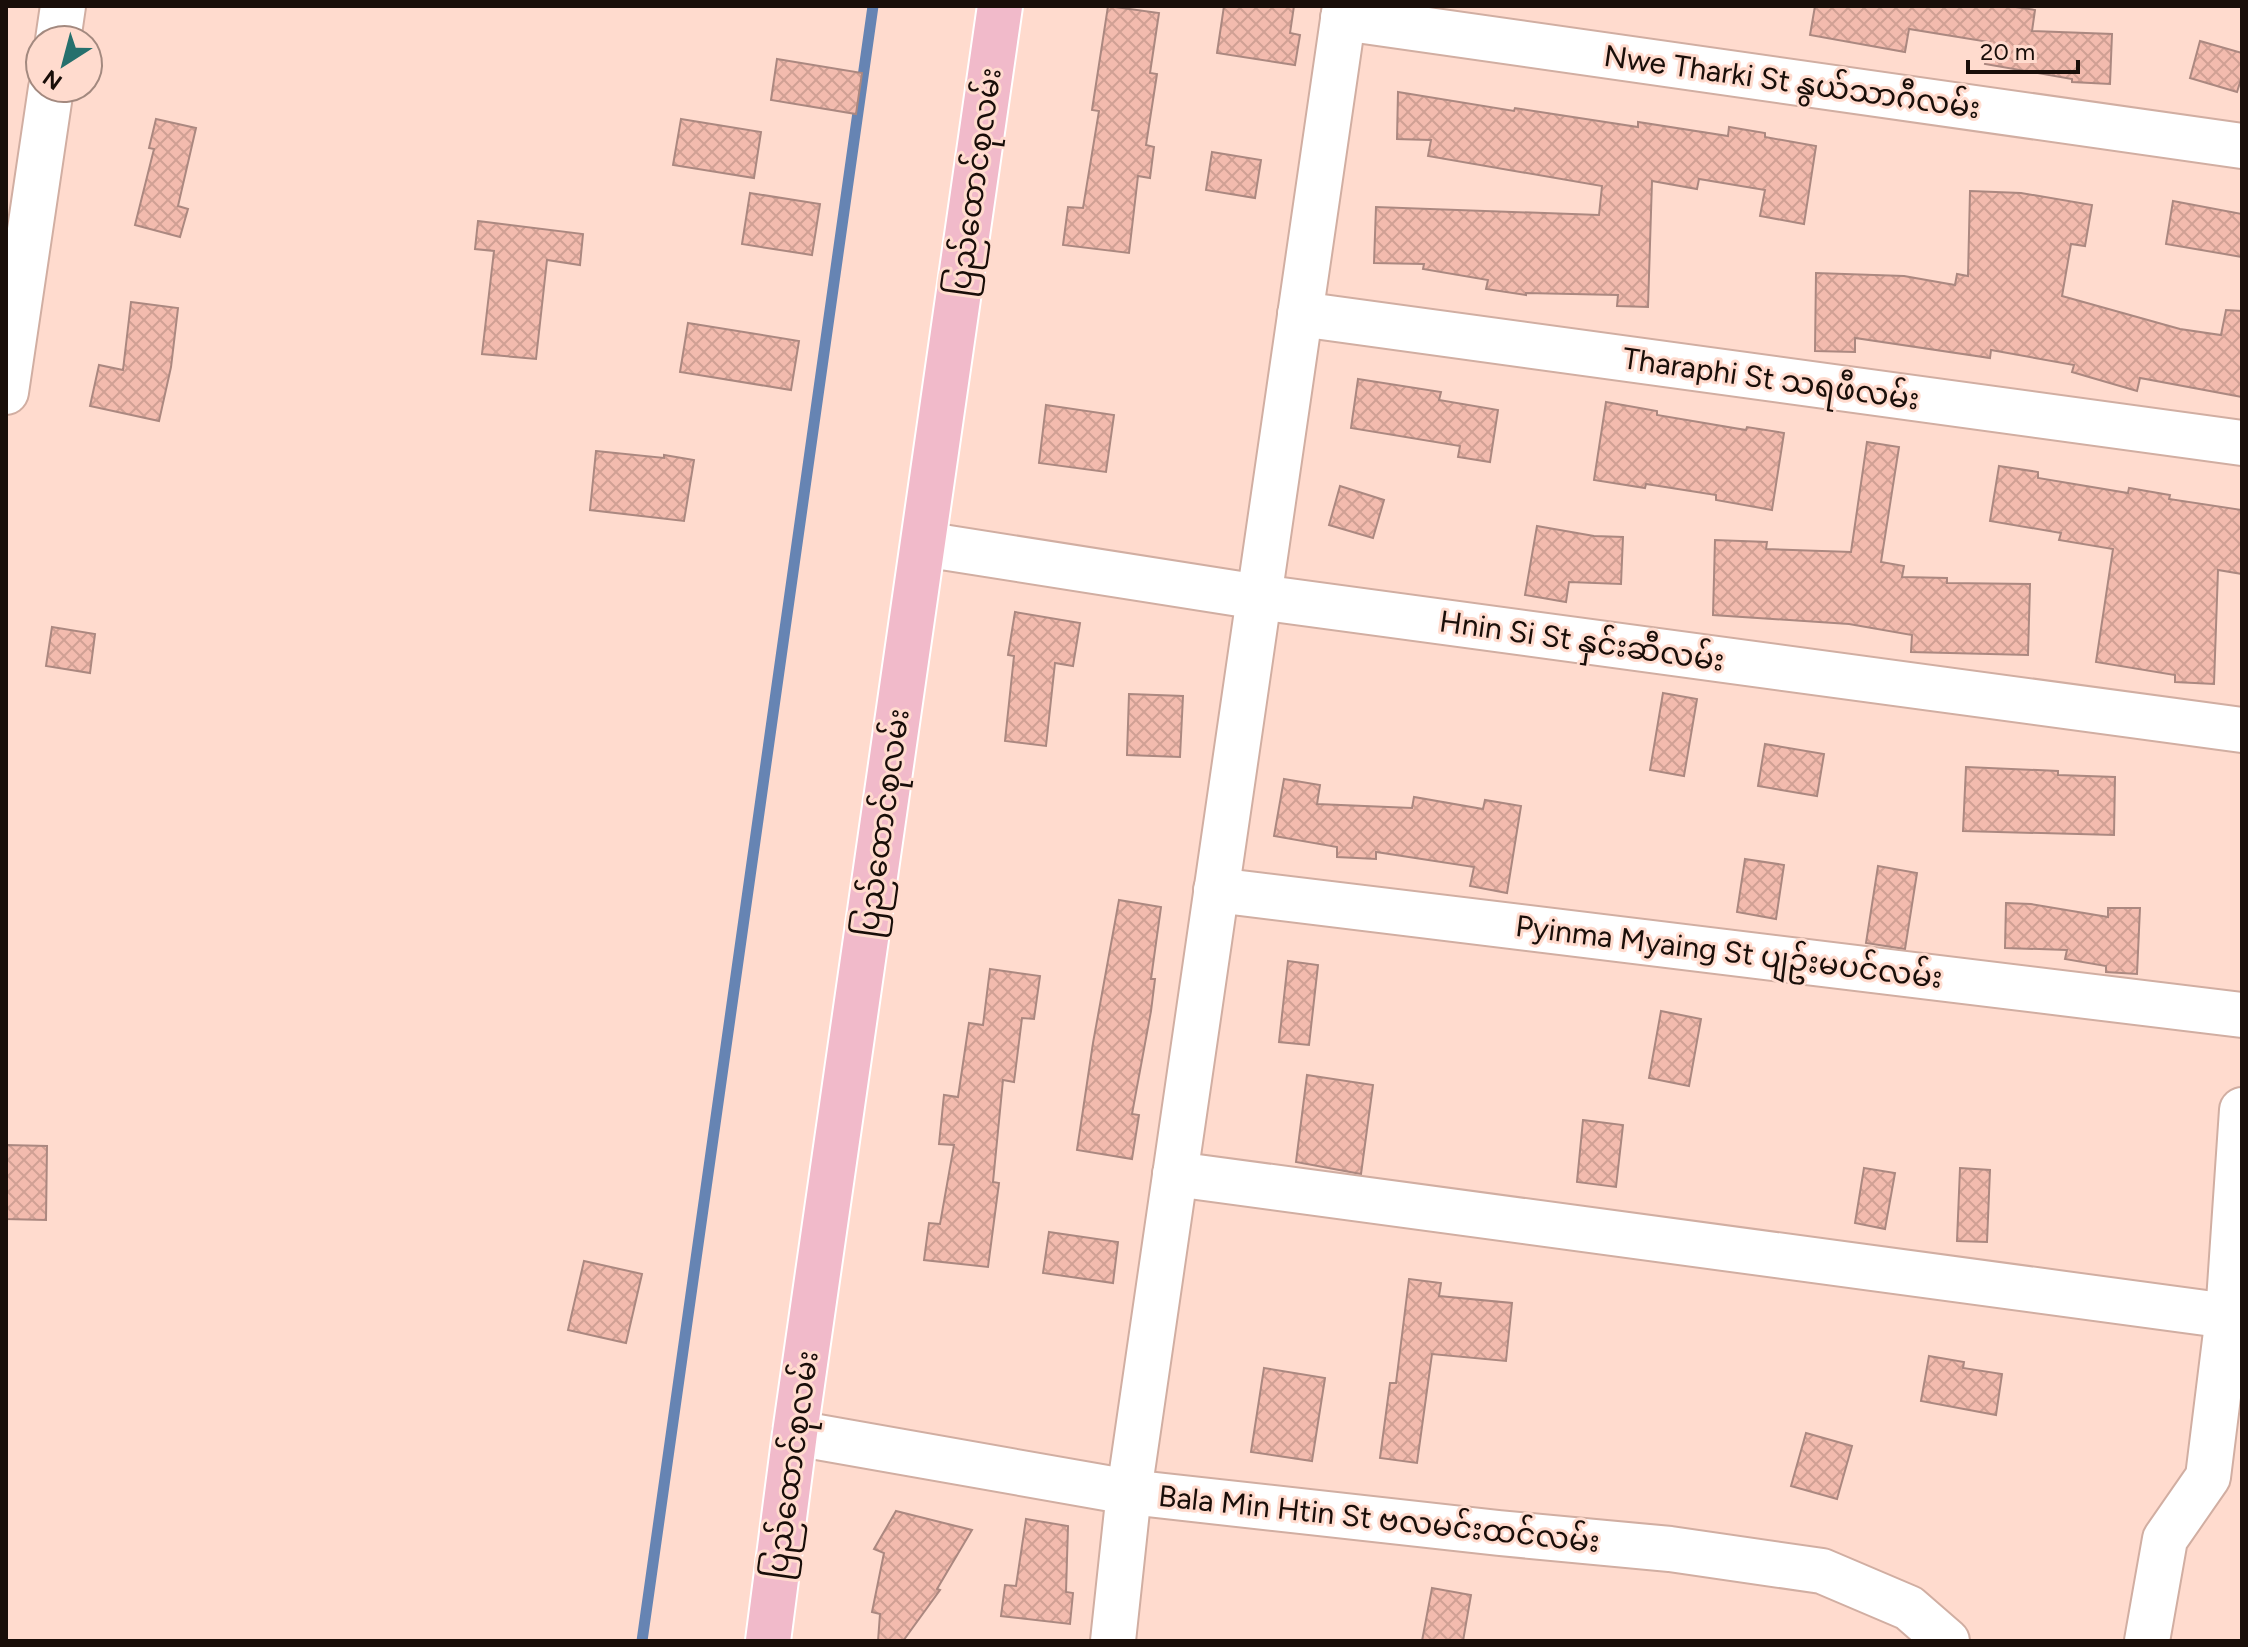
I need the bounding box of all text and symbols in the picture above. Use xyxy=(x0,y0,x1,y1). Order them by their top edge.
north arrow xyxy=(24,24,104,104)
scale bar xyxy=(1968,24,2078,74)
street label: Nwe Tharki St နွယ်သာဂီလမ်း xyxy=(1601,34,1983,131)
text: 20 m xyxy=(1980,37,2035,66)
text: N xyxy=(38,64,67,96)
street label: ပြည်ထောင်စုလမ်း xyxy=(937,65,1016,300)
street label: Tharaphi St သရဖီလမ်း xyxy=(1619,336,1922,425)
street label: Hnin Si St နှင်းဆီလမ်း xyxy=(1436,599,1727,686)
street label: ပြည်ထောင်စုလမ်း xyxy=(845,706,924,941)
street label: Pyinma Myaing St ပျဥ်းမပင်လမ်း xyxy=(1513,904,1945,1003)
street label: ပြည်ထောင်စုလမ်း xyxy=(754,1348,833,1583)
street label: Bala Min Htin St ဗလမင်းထင်လမ်း xyxy=(1157,1474,1602,1560)

